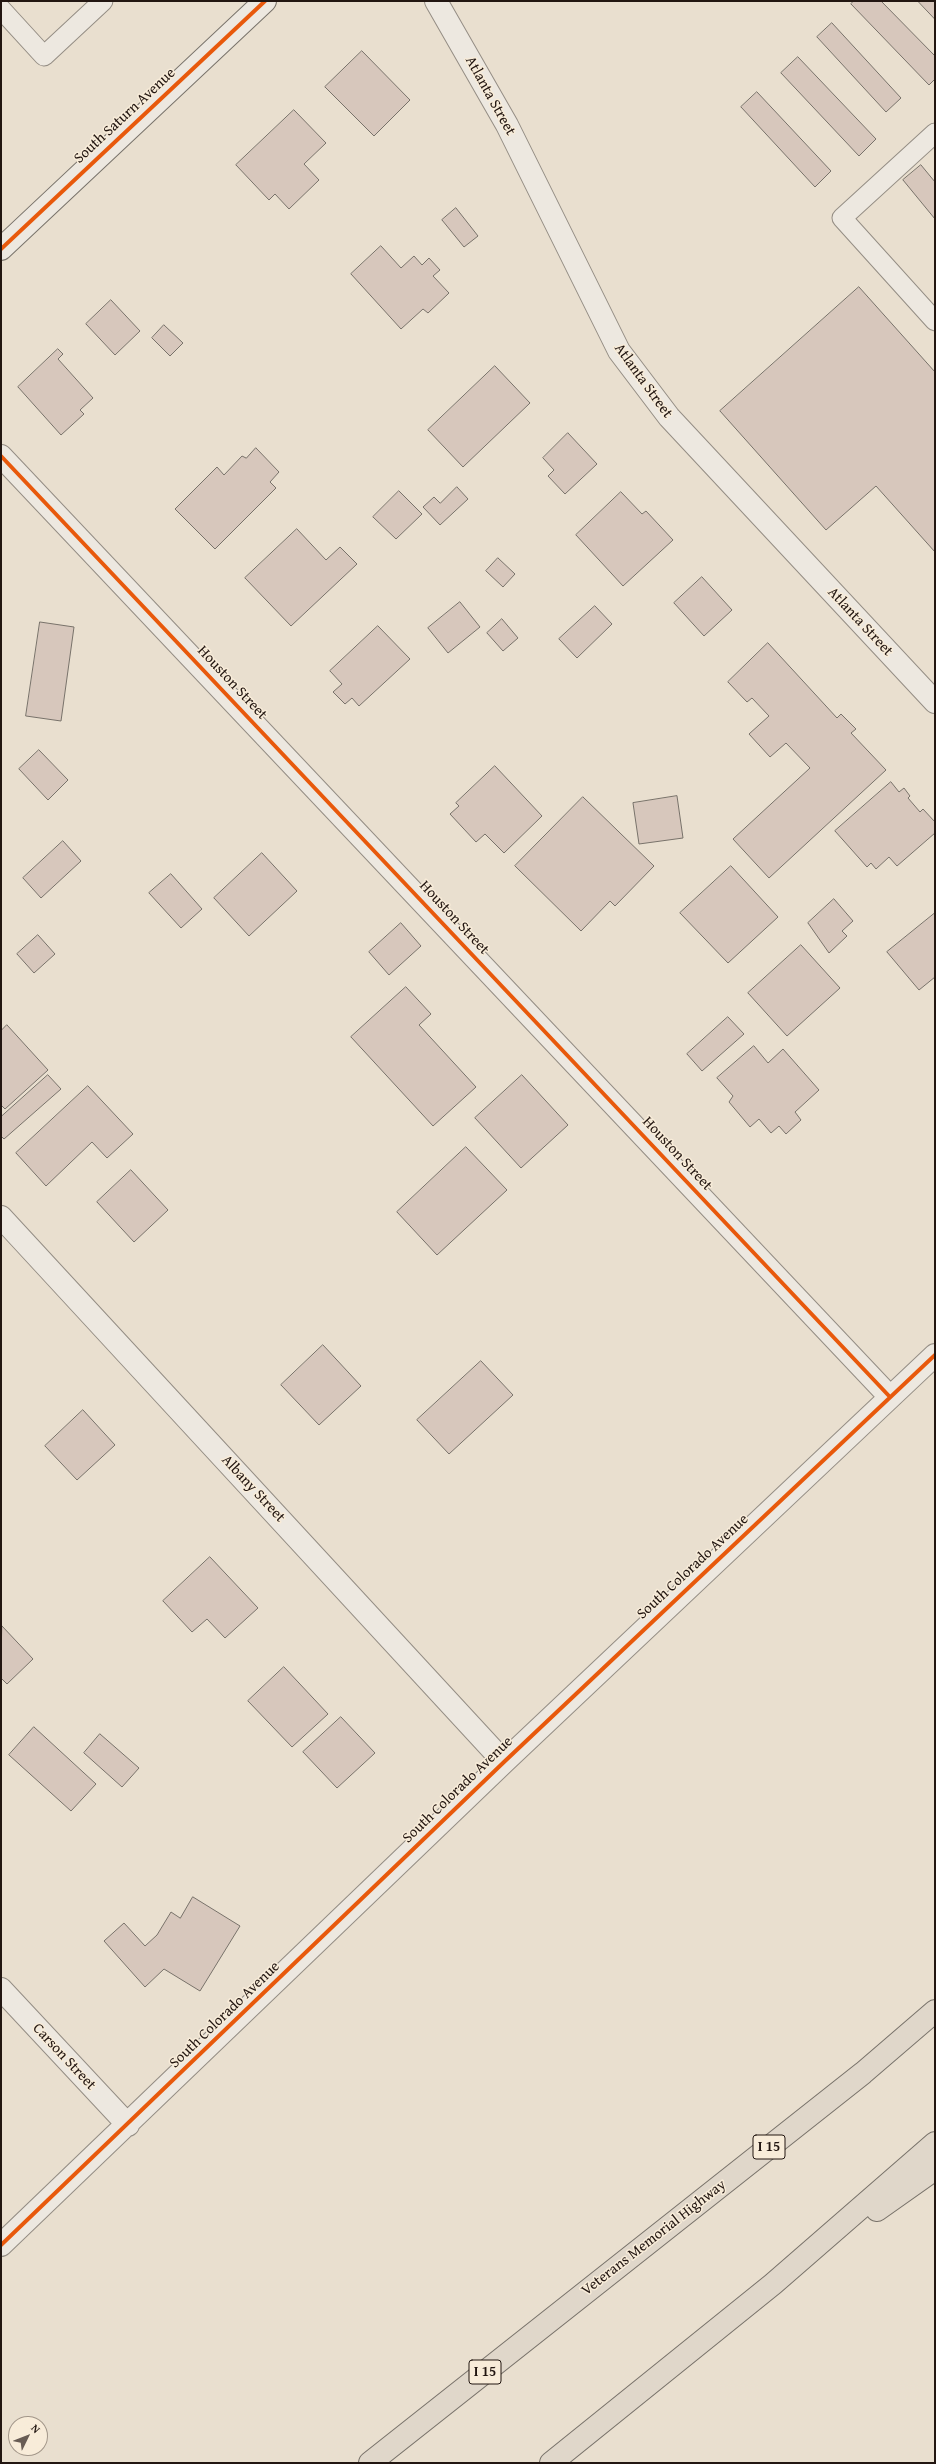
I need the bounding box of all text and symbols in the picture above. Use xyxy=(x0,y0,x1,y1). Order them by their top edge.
street label: Atlanta Street xyxy=(461,53,519,139)
street label: South Saturn Avenue xyxy=(71,64,179,168)
street label: Atlanta Street xyxy=(610,340,676,422)
street label: Atlanta Street xyxy=(823,584,897,660)
street label: Houston Street xyxy=(193,642,271,724)
street label: Houston Street xyxy=(415,877,493,959)
street label: Houston Street xyxy=(638,1113,716,1195)
street label: Albany Street xyxy=(217,1452,289,1526)
street label: South Colorado Avenue xyxy=(633,1511,753,1623)
street label: South Colorado Avenue xyxy=(399,1733,517,1847)
street label: South Colorado Avenue xyxy=(166,1958,284,2072)
street label: Carson Street xyxy=(29,2020,99,2094)
road number: I 15 xyxy=(753,2135,785,2159)
street label: Veterans Memorial Highway xyxy=(578,2176,730,2300)
road number: I 15 xyxy=(469,2360,501,2384)
north arrow xyxy=(8,2416,48,2456)
text: N xyxy=(28,2420,44,2437)

